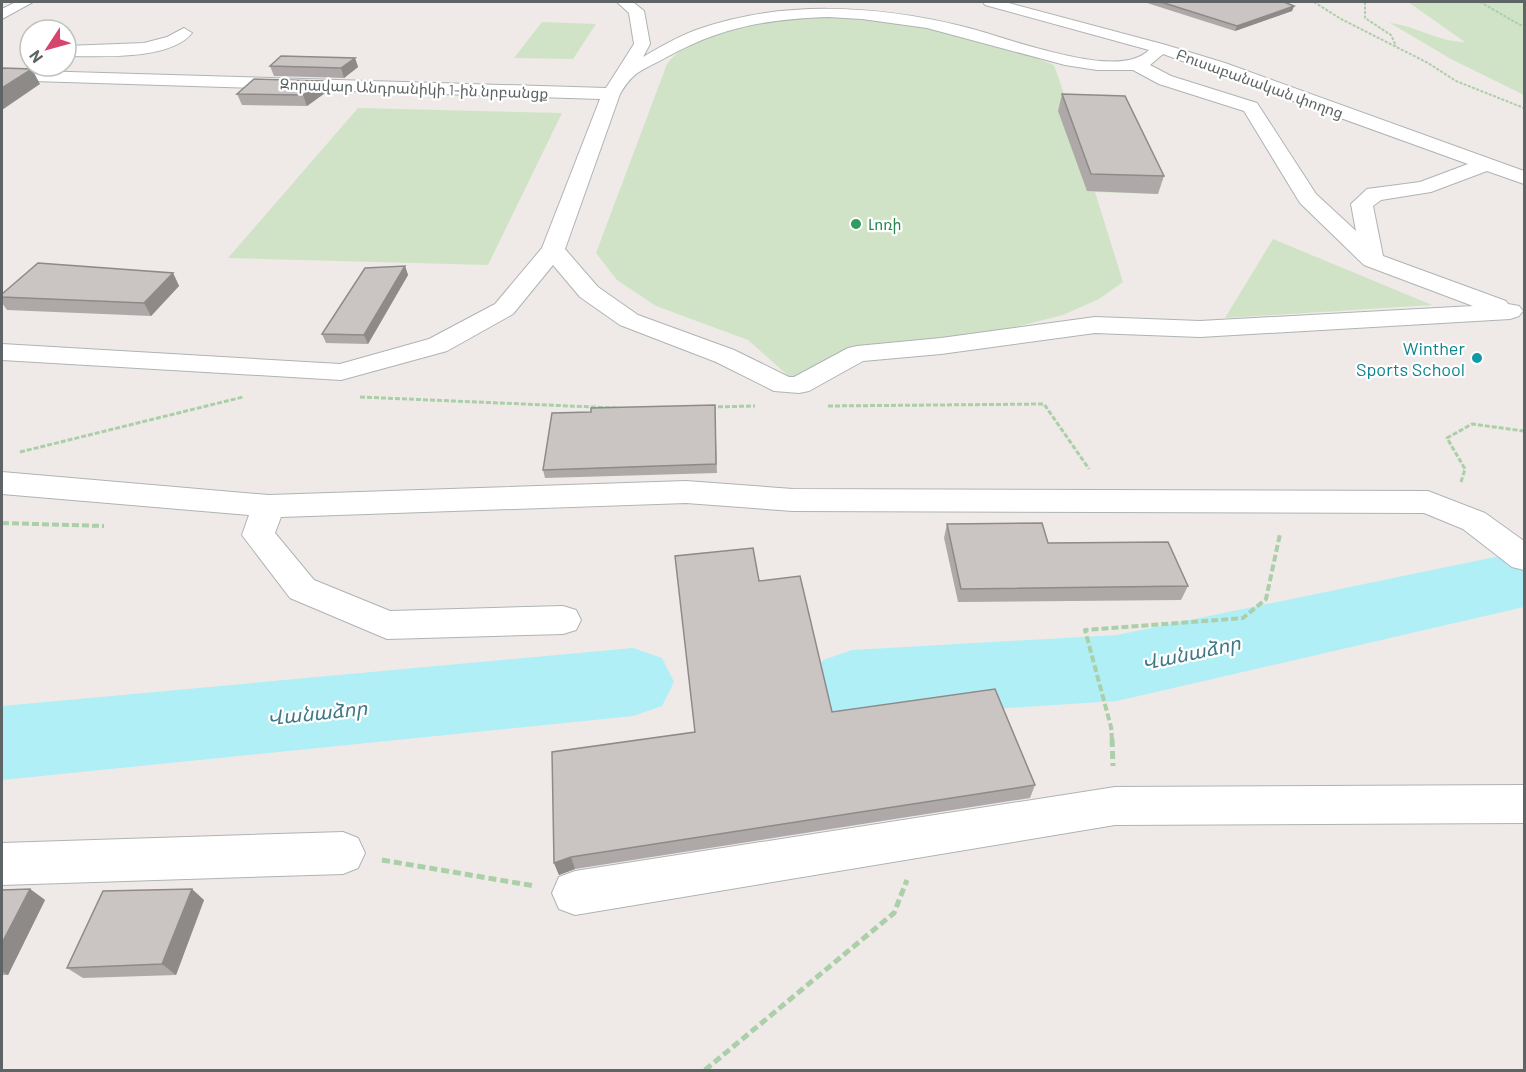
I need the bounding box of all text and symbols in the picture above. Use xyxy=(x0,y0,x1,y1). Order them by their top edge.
north arrow xyxy=(18,18,78,78)
street label: Բուսաբանական փողոց xyxy=(1174,44,1346,123)
text: N xyxy=(25,47,46,67)
street label: Զորավար Անդրանիկի 1-ին նրբանցք xyxy=(279,74,549,103)
place label: Լոռի xyxy=(868,215,901,234)
marker: Լոռի xyxy=(849,217,863,231)
place label: Winther Sports School xyxy=(1356,337,1465,380)
marker: Winther Sports School xyxy=(1470,351,1484,365)
water label: Վանաձոր xyxy=(1139,630,1244,675)
water label: Վանաձոր xyxy=(266,695,369,730)

